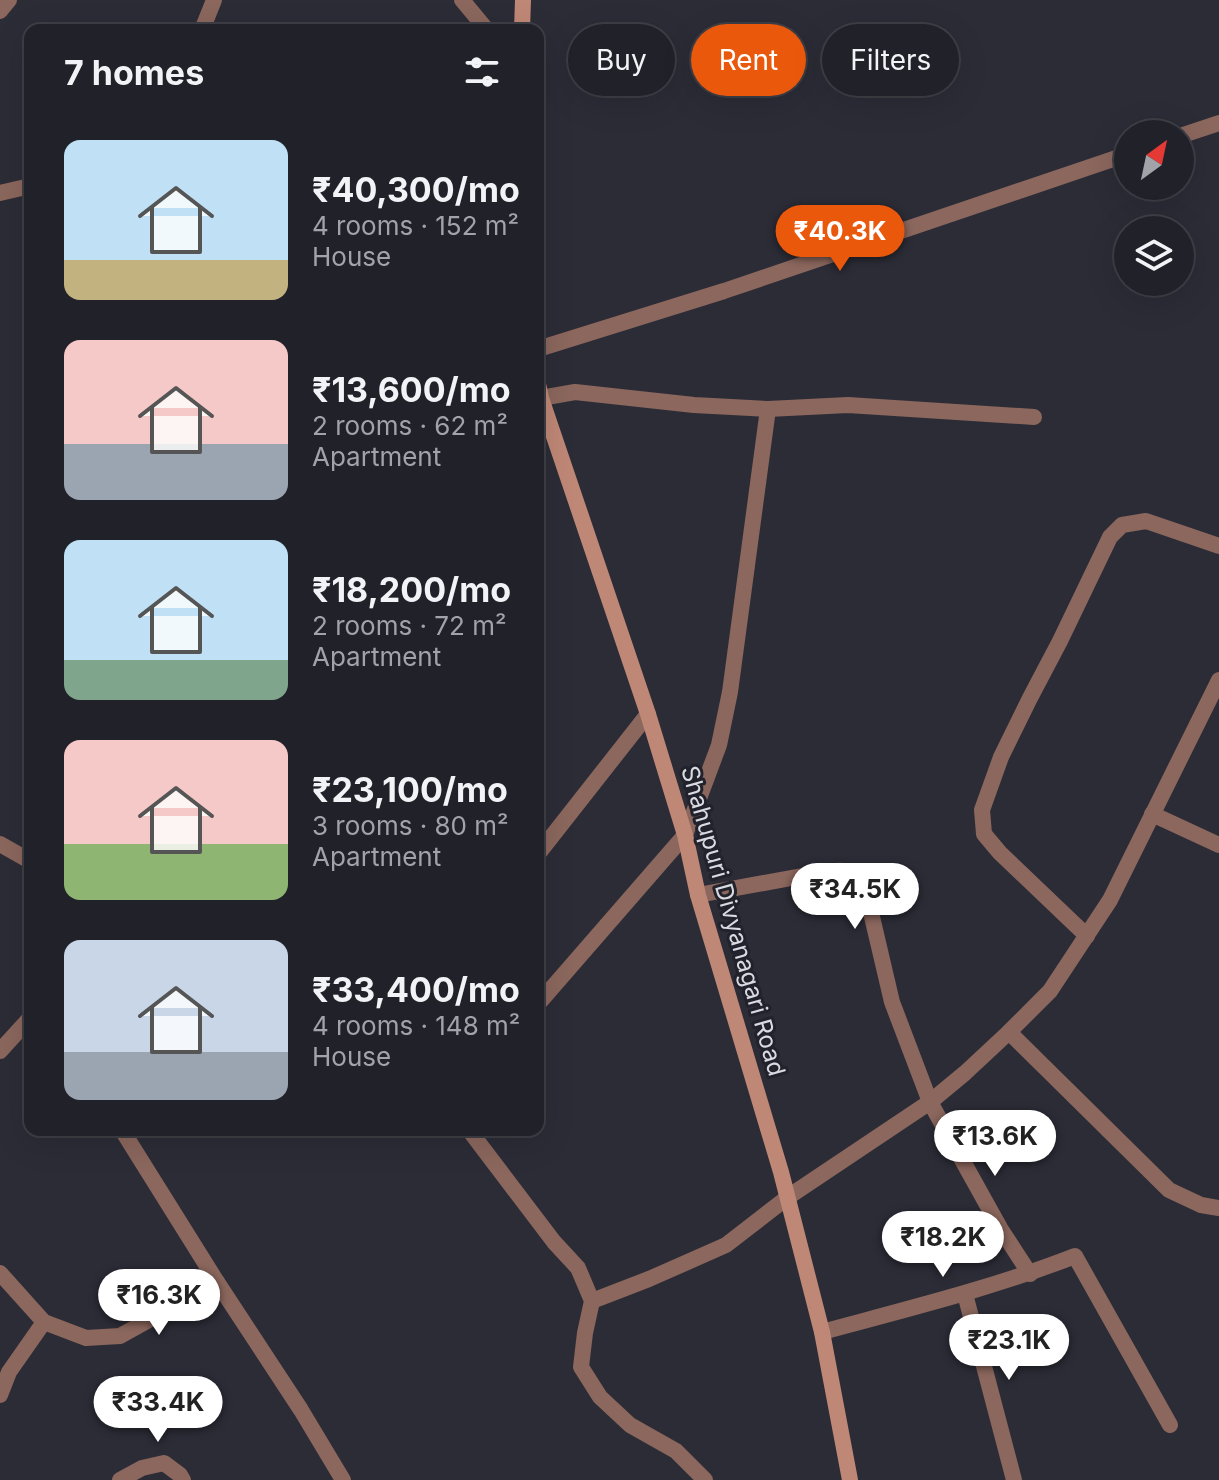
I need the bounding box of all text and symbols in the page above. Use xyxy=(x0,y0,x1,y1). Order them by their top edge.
chip: Buy xyxy=(568,24,675,96)
chip: Rent xyxy=(691,24,806,96)
chip: Filters xyxy=(822,24,959,96)
icon: filters xyxy=(460,50,504,94)
text: 7 homes xyxy=(64,52,204,93)
north arrow xyxy=(1114,120,1194,200)
map controls xyxy=(1114,120,1194,296)
text: ₹40,300/mo xyxy=(312,169,520,210)
icon: home xyxy=(128,172,224,268)
pin: ₹40.3K xyxy=(775,205,905,273)
text: 4 rooms · 152 m² xyxy=(312,210,519,241)
text: ₹40.3K xyxy=(794,215,886,246)
button: layers xyxy=(1114,216,1194,296)
text: House xyxy=(312,241,391,272)
text: ₹13,600/mo xyxy=(312,369,511,410)
icon: home xyxy=(128,372,224,468)
text: 2 rooms · 62 m² xyxy=(312,410,508,441)
text: Apartment xyxy=(312,441,441,472)
text: ₹18,200/mo xyxy=(312,569,511,610)
icon: home xyxy=(128,572,224,668)
text: 2 rooms · 72 m² xyxy=(312,610,506,641)
text: Apartment xyxy=(312,641,441,672)
street label: Shahupuri Divyanagari Road xyxy=(675,762,792,1079)
text: ₹23,100/mo xyxy=(312,769,508,810)
icon: home xyxy=(128,772,224,868)
text: 3 rooms · 80 m² xyxy=(312,810,509,841)
text: Apartment xyxy=(312,841,441,872)
pin: ₹34.5K xyxy=(790,863,920,931)
text: ₹34.5K xyxy=(809,873,901,904)
text: ₹33,400/mo xyxy=(312,969,520,1010)
icon: home xyxy=(128,972,224,1068)
text: 4 rooms · 148 m² xyxy=(312,1010,520,1041)
text: House xyxy=(312,1041,391,1072)
pin: ₹13.6K xyxy=(930,1110,1060,1178)
text: ₹13.6K xyxy=(952,1120,1038,1151)
pin: ₹18.2K xyxy=(878,1211,1008,1279)
text: ₹18.2K xyxy=(900,1221,986,1252)
pin: ₹16.3K xyxy=(94,1269,224,1337)
text: ₹16.3K xyxy=(116,1279,202,1310)
pin: ₹23.1K xyxy=(944,1314,1074,1382)
text: ₹23.1K xyxy=(967,1324,1051,1355)
pin: ₹33.4K xyxy=(93,1376,223,1444)
text: ₹33.4K xyxy=(112,1386,204,1417)

